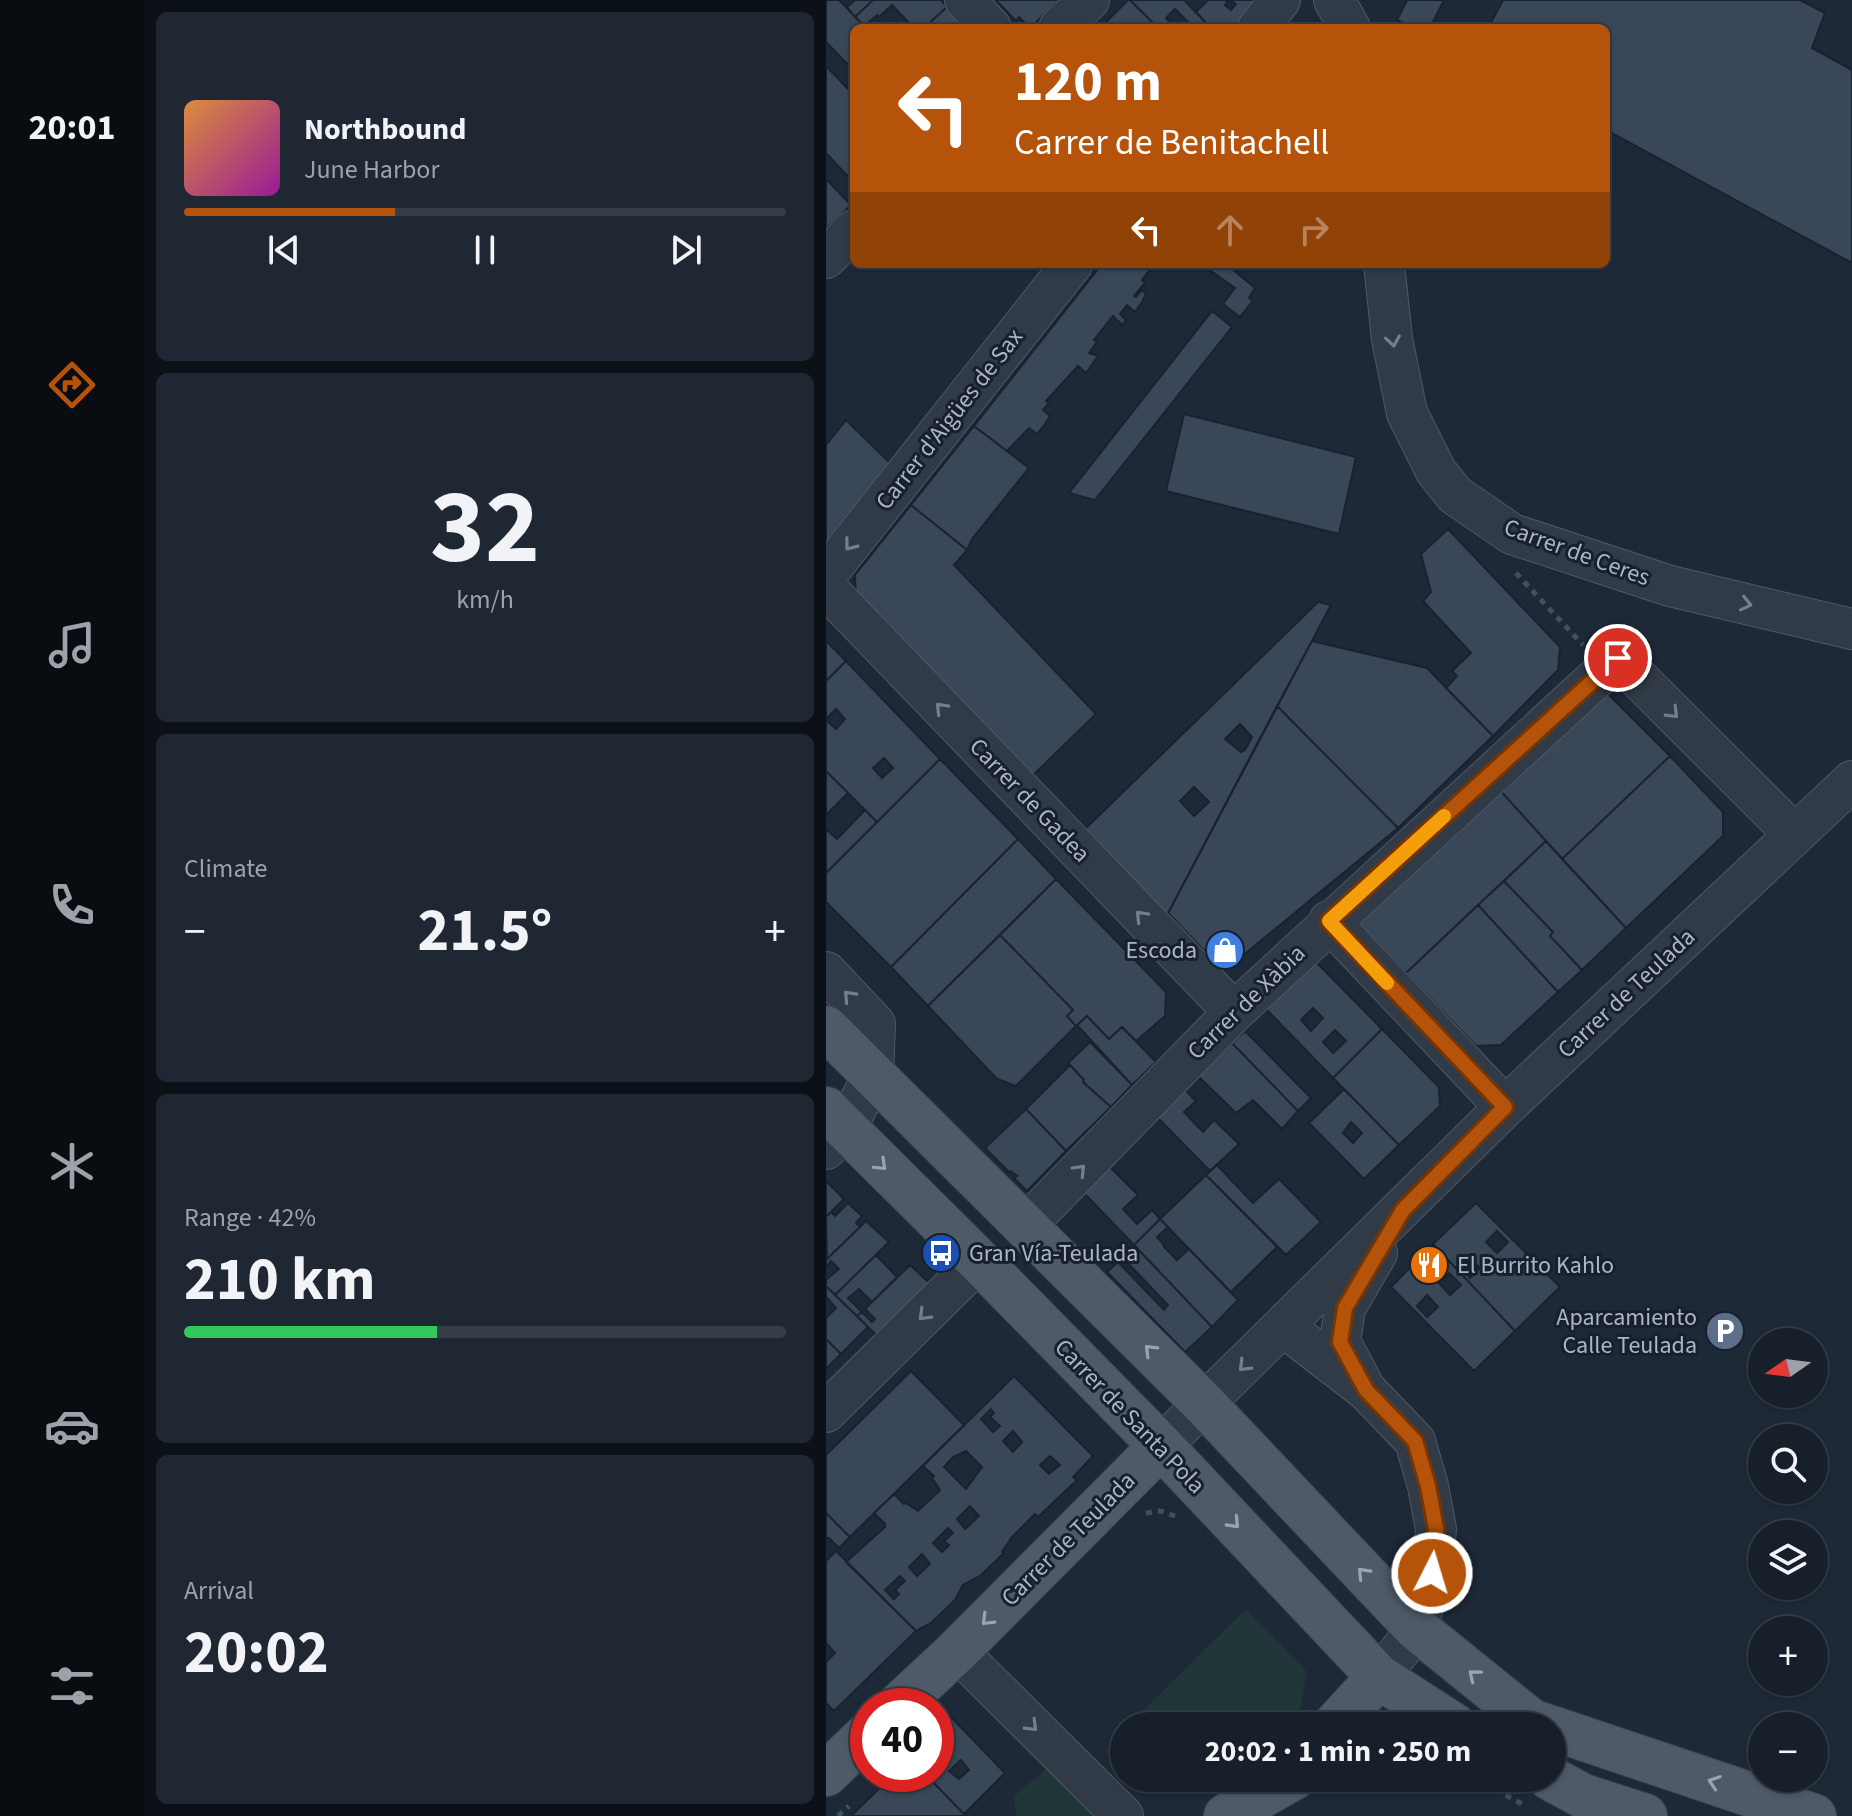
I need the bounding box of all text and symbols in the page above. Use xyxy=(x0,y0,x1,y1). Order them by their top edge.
text: 120 m xyxy=(1014,43,1162,122)
icon: left xyxy=(882,56,986,160)
text: 20:01 xyxy=(29,102,115,153)
text: Northbound xyxy=(304,108,466,151)
text: Carrer de Benitachell xyxy=(1014,117,1329,168)
text: June Harbor xyxy=(304,151,440,188)
icon: left xyxy=(1124,208,1168,252)
icon: ahead xyxy=(1208,208,1252,252)
icon: right xyxy=(1292,208,1336,252)
icon: previous xyxy=(262,228,306,272)
icon: pause xyxy=(463,228,507,272)
icon: next xyxy=(664,228,708,272)
street label: Carrer d'Aigües de Sax xyxy=(867,321,1032,517)
one-way arrow xyxy=(1383,335,1400,348)
icon: directions xyxy=(44,357,100,413)
text: 32 xyxy=(430,455,540,603)
street label: Carrer de Ceres xyxy=(1499,510,1655,595)
one-way arrow xyxy=(845,536,859,551)
text: km/h xyxy=(456,581,514,618)
one-way arrow xyxy=(1739,595,1752,612)
icon: music xyxy=(44,617,100,673)
pin xyxy=(1584,624,1652,692)
icon: arrive xyxy=(1596,636,1640,680)
one-way arrow xyxy=(936,703,950,717)
one-way arrow xyxy=(1664,704,1678,718)
street label: Carrer de Gadea xyxy=(961,730,1098,870)
text: Climate xyxy=(184,850,268,887)
icon: phone xyxy=(44,877,100,933)
text: 21.5° xyxy=(418,889,552,974)
text: − xyxy=(184,901,206,964)
text: + xyxy=(764,901,786,964)
one-way arrow xyxy=(1136,910,1150,925)
street label: Carrer de Teulada xyxy=(1550,920,1703,1067)
shop icon: Escoda xyxy=(1204,929,1246,971)
place label: Escoda xyxy=(1125,933,1197,968)
street label: Carrer de Xàbia xyxy=(1179,937,1313,1068)
one-way arrow xyxy=(845,991,859,1006)
icon: climate xyxy=(44,1138,100,1194)
one-way arrow xyxy=(872,1155,886,1170)
one-way arrow xyxy=(1070,1165,1085,1179)
text: Range · 42% xyxy=(184,1199,316,1236)
bus stop icon: Gran Vía-Teulada xyxy=(920,1232,962,1274)
place label: Gran Vía-Teulada xyxy=(969,1236,1138,1271)
text: 210 km xyxy=(184,1238,375,1323)
restaurant icon: El Burrito Kahlo xyxy=(1408,1244,1450,1286)
place label: El Burrito Kahlo xyxy=(1457,1248,1614,1283)
place label: Aparcamiento Calle Teulada xyxy=(1556,1300,1697,1363)
one-way arrow xyxy=(919,1306,933,1320)
parking icon: Aparcamiento Calle Teulada xyxy=(1704,1310,1746,1352)
north arrow xyxy=(1748,1328,1828,1408)
map controls xyxy=(1748,1328,1828,1792)
street label: Carrer de Santa Pola xyxy=(1046,1331,1213,1502)
one-way arrow xyxy=(1145,1345,1159,1359)
one-way arrow xyxy=(1239,1356,1253,1371)
icon: car xyxy=(44,1398,100,1454)
button: search xyxy=(1748,1424,1828,1504)
street label: Carrer de Teulada xyxy=(993,1464,1143,1614)
one-way arrow xyxy=(1224,1514,1239,1528)
button: layers xyxy=(1748,1520,1828,1600)
position arrow xyxy=(1390,1531,1474,1615)
one-way arrow xyxy=(1359,1567,1373,1582)
text: Arrival xyxy=(184,1572,254,1609)
text: 20:02 xyxy=(184,1611,329,1696)
one-way arrow xyxy=(982,1611,996,1625)
button: + xyxy=(1748,1616,1828,1696)
icon: filters xyxy=(44,1658,100,1714)
one-way arrow xyxy=(1469,1670,1483,1685)
speed limit sign: 40 xyxy=(850,1688,954,1792)
button: − xyxy=(1748,1712,1828,1792)
one-way arrow xyxy=(1023,1717,1037,1731)
text: 20:02 · 1 min · 250 m xyxy=(1205,1730,1471,1773)
one-way arrow xyxy=(1708,1776,1722,1792)

